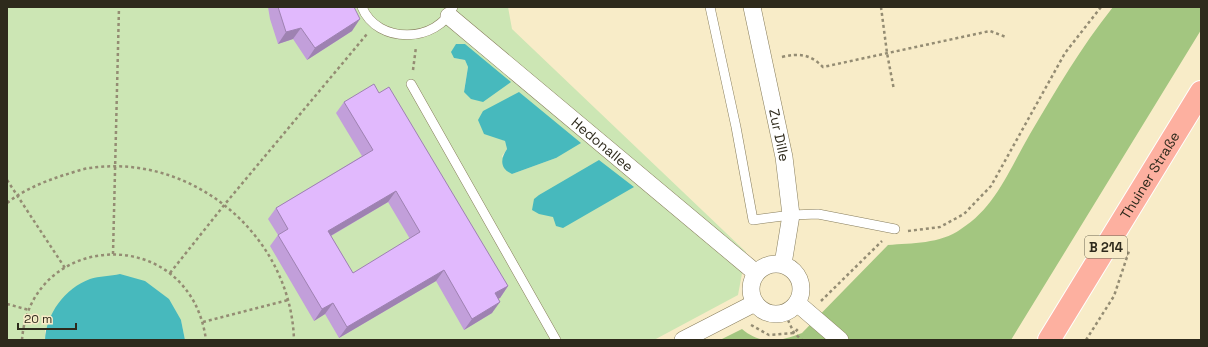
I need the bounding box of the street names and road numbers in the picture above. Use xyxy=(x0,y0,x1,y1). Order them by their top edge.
street label: Zur Dille xyxy=(765,107,793,162)
street label: Hedonallee xyxy=(568,113,637,175)
street label: Thuiner Straße xyxy=(1116,128,1184,223)
road number: B 214 xyxy=(1085,236,1127,258)

